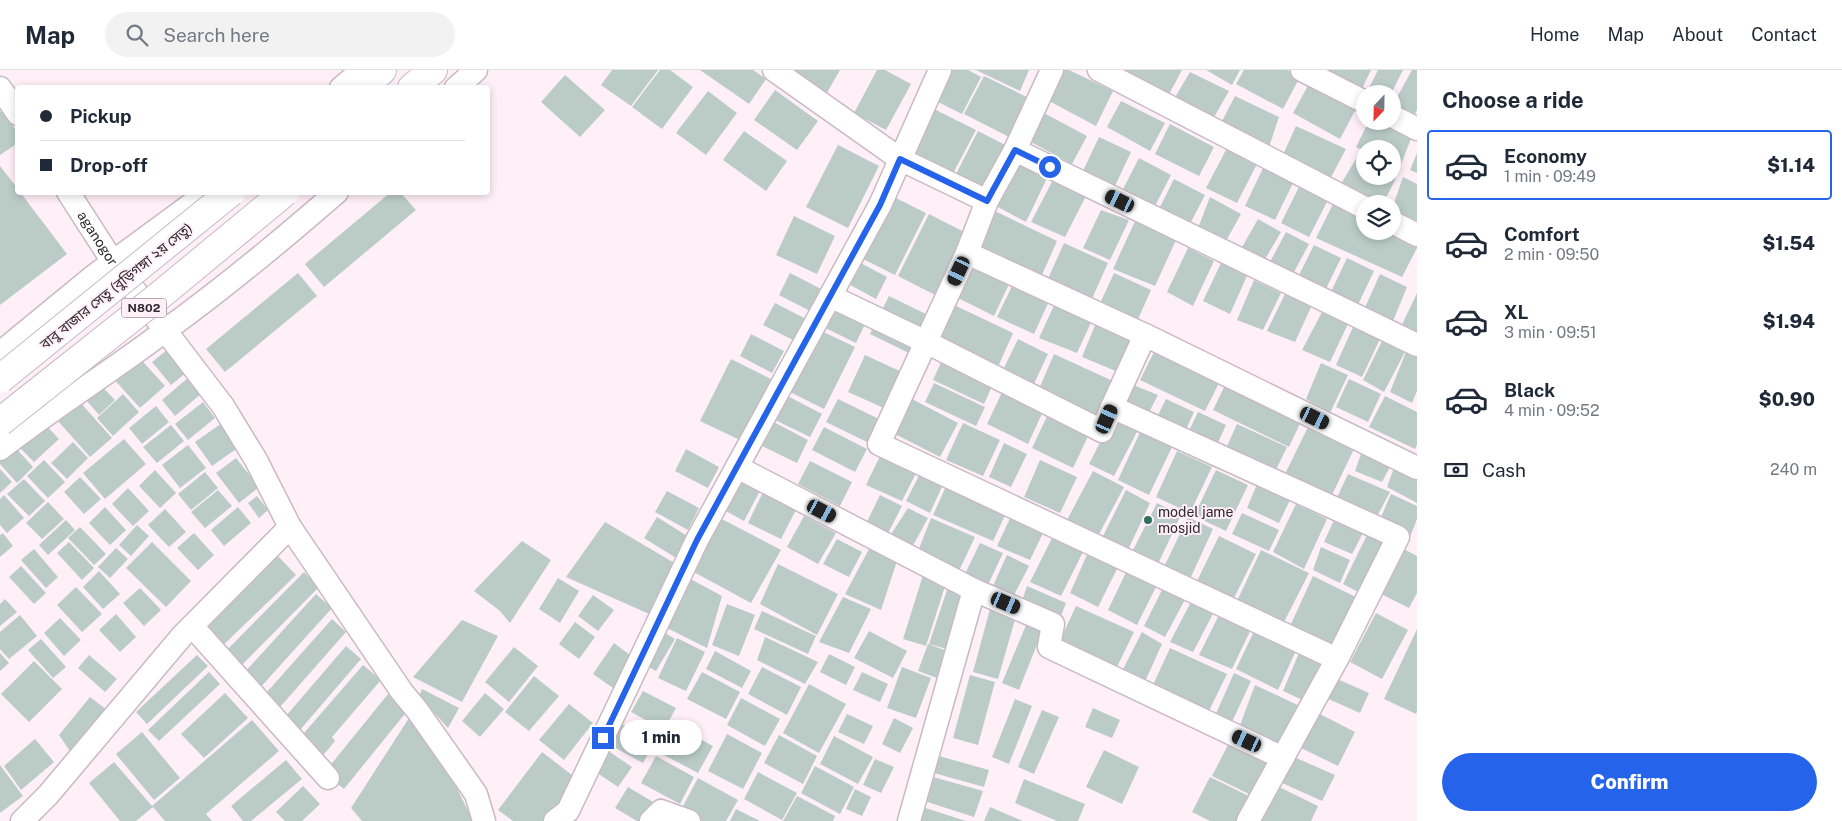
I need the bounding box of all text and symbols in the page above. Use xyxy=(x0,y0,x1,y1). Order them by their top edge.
search box xyxy=(105,12,455,57)
text: Map xyxy=(25,21,75,49)
icon: search xyxy=(123,21,151,49)
text: Search here xyxy=(163,24,270,46)
text: Home xyxy=(1530,24,1580,45)
text: Map xyxy=(1608,24,1644,45)
text: About xyxy=(1672,24,1723,45)
text: Contact xyxy=(1751,24,1817,45)
north arrow xyxy=(1356,85,1401,130)
map controls xyxy=(1356,85,1401,240)
text: Choose a ride xyxy=(1442,87,1584,113)
text: Pickup xyxy=(70,105,132,127)
button: locate xyxy=(1356,140,1401,185)
icon: car xyxy=(1444,143,1489,188)
text: Economy xyxy=(1504,145,1587,167)
text: Drop-off xyxy=(70,154,147,176)
text: $1.14 xyxy=(1767,154,1815,176)
route start xyxy=(1039,156,1061,178)
text: 1 min · 09:49 xyxy=(1504,167,1596,186)
car xyxy=(1103,188,1136,214)
button: layers xyxy=(1356,195,1401,240)
street label: aganogor xyxy=(74,208,121,269)
street label: বাবু বাজার সেতু (বুড়িগঙ্গা ২য় সেতু) xyxy=(36,220,196,354)
icon: car xyxy=(1444,221,1489,266)
text: Comfort xyxy=(1504,223,1580,245)
text: $1.54 xyxy=(1762,232,1815,254)
text: 2 min · 09:50 xyxy=(1504,245,1599,264)
car xyxy=(945,254,972,288)
road number: N802 xyxy=(122,298,166,318)
icon: car xyxy=(1444,299,1489,344)
text: XL xyxy=(1504,301,1529,323)
text: $1.94 xyxy=(1763,310,1815,332)
text: 3 min · 09:51 xyxy=(1504,323,1597,342)
icon: car xyxy=(1444,377,1489,422)
text: Black xyxy=(1504,379,1555,401)
text: $0.90 xyxy=(1759,388,1815,410)
text: 4 min · 09:52 xyxy=(1504,401,1600,420)
car xyxy=(1094,402,1119,436)
car xyxy=(1298,405,1331,431)
icon: cash xyxy=(1442,456,1470,484)
text: Cash xyxy=(1482,459,1526,481)
text: 240 m xyxy=(1770,460,1817,479)
car xyxy=(805,497,838,525)
place label: model jame mosjid xyxy=(1158,504,1233,536)
marker: model jame mosjid xyxy=(1142,514,1154,526)
car xyxy=(989,590,1022,616)
callout: 1 min xyxy=(620,720,703,756)
route end xyxy=(592,727,614,749)
text: 1 min xyxy=(641,728,681,747)
car xyxy=(1230,728,1263,754)
button: Confirm xyxy=(1442,753,1817,811)

